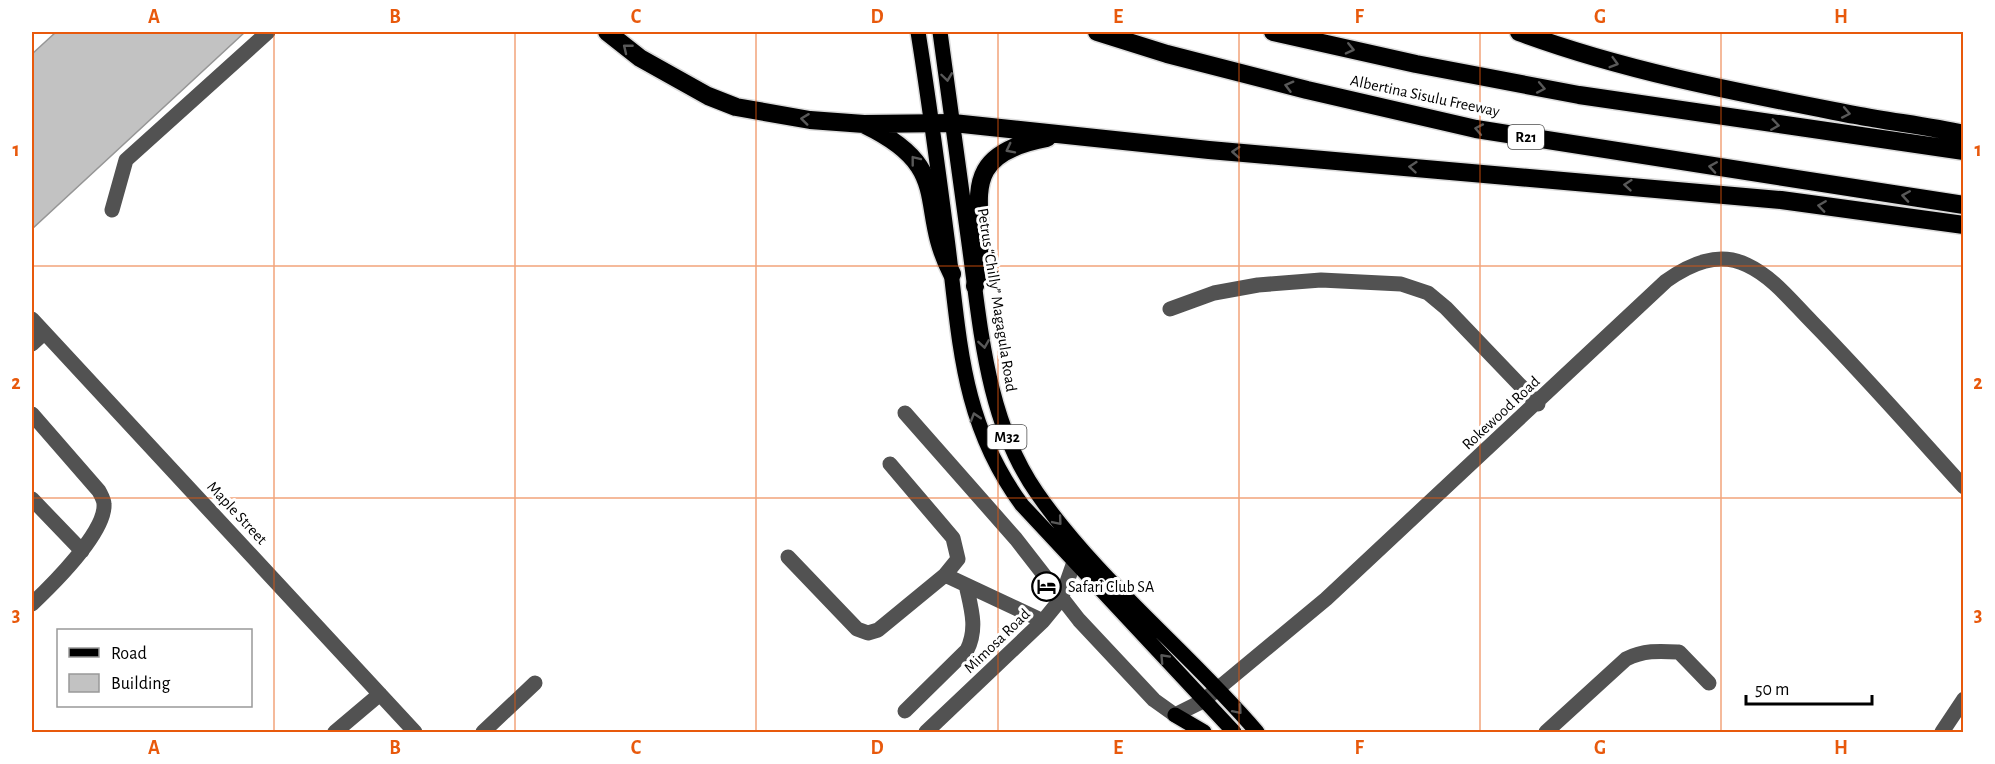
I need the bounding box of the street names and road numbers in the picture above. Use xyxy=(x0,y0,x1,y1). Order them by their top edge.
street label: Albertina Sisulu Freeway xyxy=(1349,72,1501,121)
road number: R21 xyxy=(1508,125,1544,149)
street label: Petrus “Chilly” Magagula Road xyxy=(974,207,1019,393)
street label: Rokewood Road xyxy=(1459,373,1543,453)
road number: M32 xyxy=(988,425,1026,449)
street label: Maple Street xyxy=(204,478,270,548)
street label: Mimosa Road xyxy=(961,606,1033,676)

